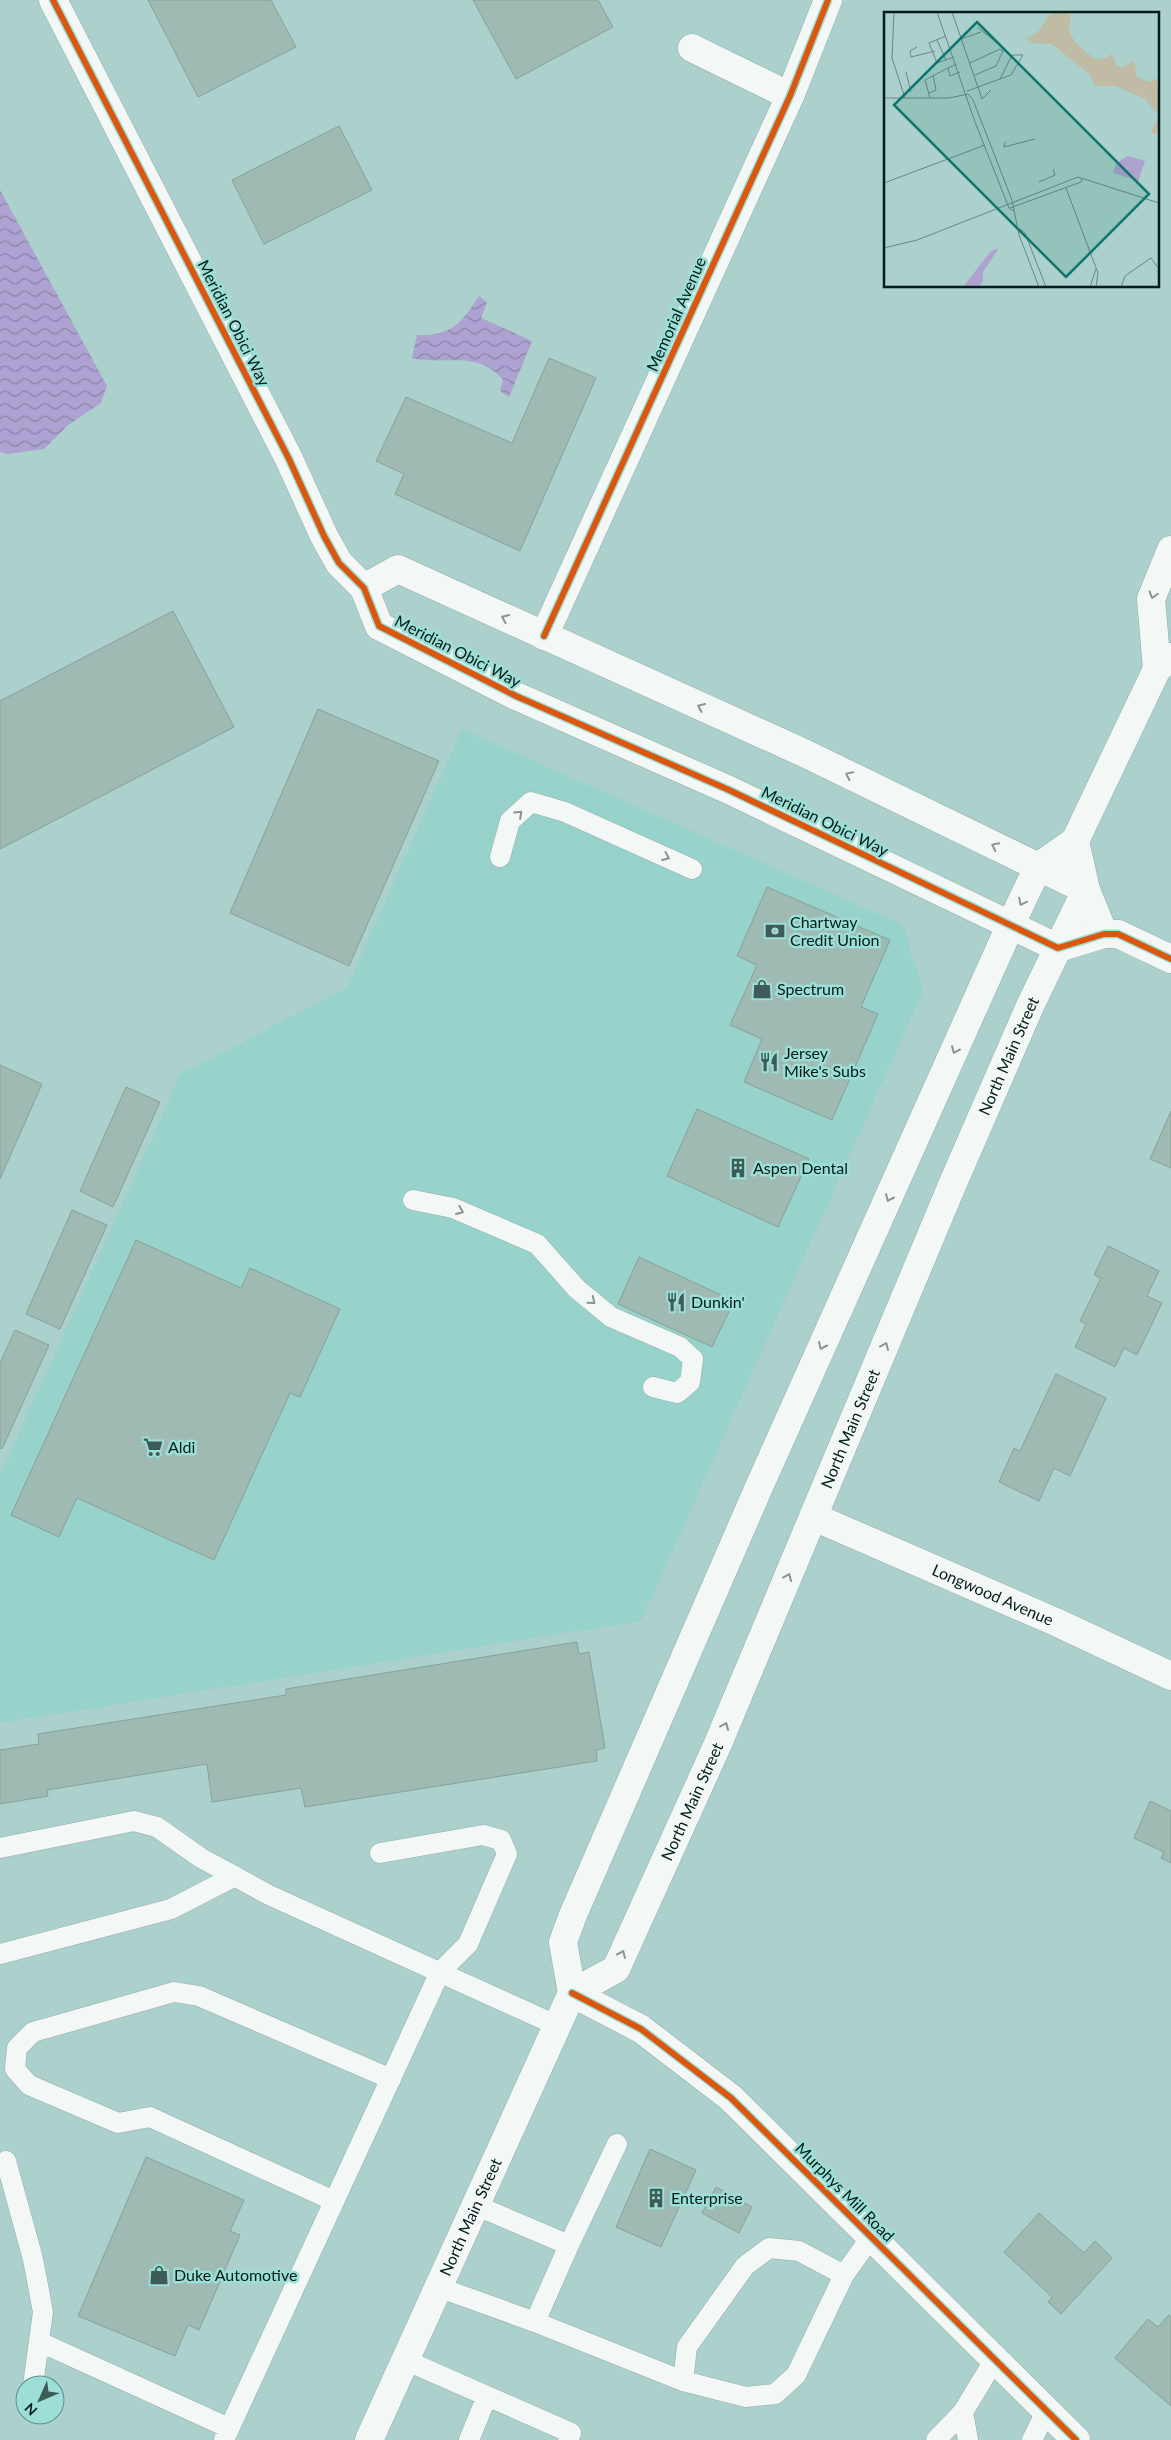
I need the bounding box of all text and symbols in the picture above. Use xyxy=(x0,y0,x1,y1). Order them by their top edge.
inset map xyxy=(884,12,1158,288)
street label: Memorial Avenue xyxy=(642,254,709,374)
street label: Meridian Obici Way xyxy=(194,257,275,390)
one-way arrow xyxy=(1149,590,1159,599)
street label: Meridian Obici Way xyxy=(392,611,525,691)
one-way arrow xyxy=(501,614,510,625)
one-way arrow xyxy=(697,703,706,714)
one-way arrow xyxy=(845,771,854,781)
street label: Meridian Obici Way xyxy=(759,782,893,860)
one-way arrow xyxy=(513,811,522,820)
one-way arrow xyxy=(991,842,1000,852)
one-way arrow xyxy=(661,851,670,862)
one-way arrow xyxy=(1018,896,1028,905)
place label: Chartway Credit Union xyxy=(790,912,880,949)
bank icon: Chartway Credit Union xyxy=(764,920,786,942)
shop icon: Spectrum xyxy=(751,978,773,1000)
place label: Spectrum xyxy=(777,979,844,998)
street label: North Main Street xyxy=(974,993,1042,1118)
place label: Jersey Mike's Subs xyxy=(784,1043,866,1080)
one-way arrow xyxy=(950,1045,961,1054)
restaurant icon: Jersey Mike's Subs xyxy=(758,1051,780,1073)
building icon: Aspen Dental xyxy=(727,1157,749,1179)
place label: Aspen Dental xyxy=(753,1158,848,1177)
one-way arrow xyxy=(884,1193,895,1202)
one-way arrow xyxy=(455,1205,464,1216)
restaurant icon: Dunkin' xyxy=(665,1291,687,1313)
place label: Dunkin' xyxy=(691,1292,745,1311)
one-way arrow xyxy=(586,1295,595,1303)
one-way arrow xyxy=(818,1341,829,1350)
one-way arrow xyxy=(879,1342,889,1351)
street label: North Main Street xyxy=(816,1366,883,1491)
supermarket icon: Aldi xyxy=(142,1436,164,1458)
place label: Aldi xyxy=(168,1437,195,1456)
street label: Longwood Avenue xyxy=(930,1560,1057,1629)
one-way arrow xyxy=(782,1573,793,1582)
one-way arrow xyxy=(718,1722,729,1731)
street label: North Main Street xyxy=(657,1739,726,1863)
one-way arrow xyxy=(616,1950,627,1959)
street label: Murphys Mill Road xyxy=(792,2138,899,2245)
street label: North Main Street xyxy=(435,2155,505,2279)
building icon: Enterprise xyxy=(645,2187,667,2209)
place label: Enterprise xyxy=(671,2188,743,2207)
shop icon: Duke Automotive xyxy=(148,2264,170,2286)
place label: Duke Automotive xyxy=(174,2265,297,2284)
north arrow xyxy=(15,2375,65,2425)
text: N xyxy=(21,2400,40,2419)

